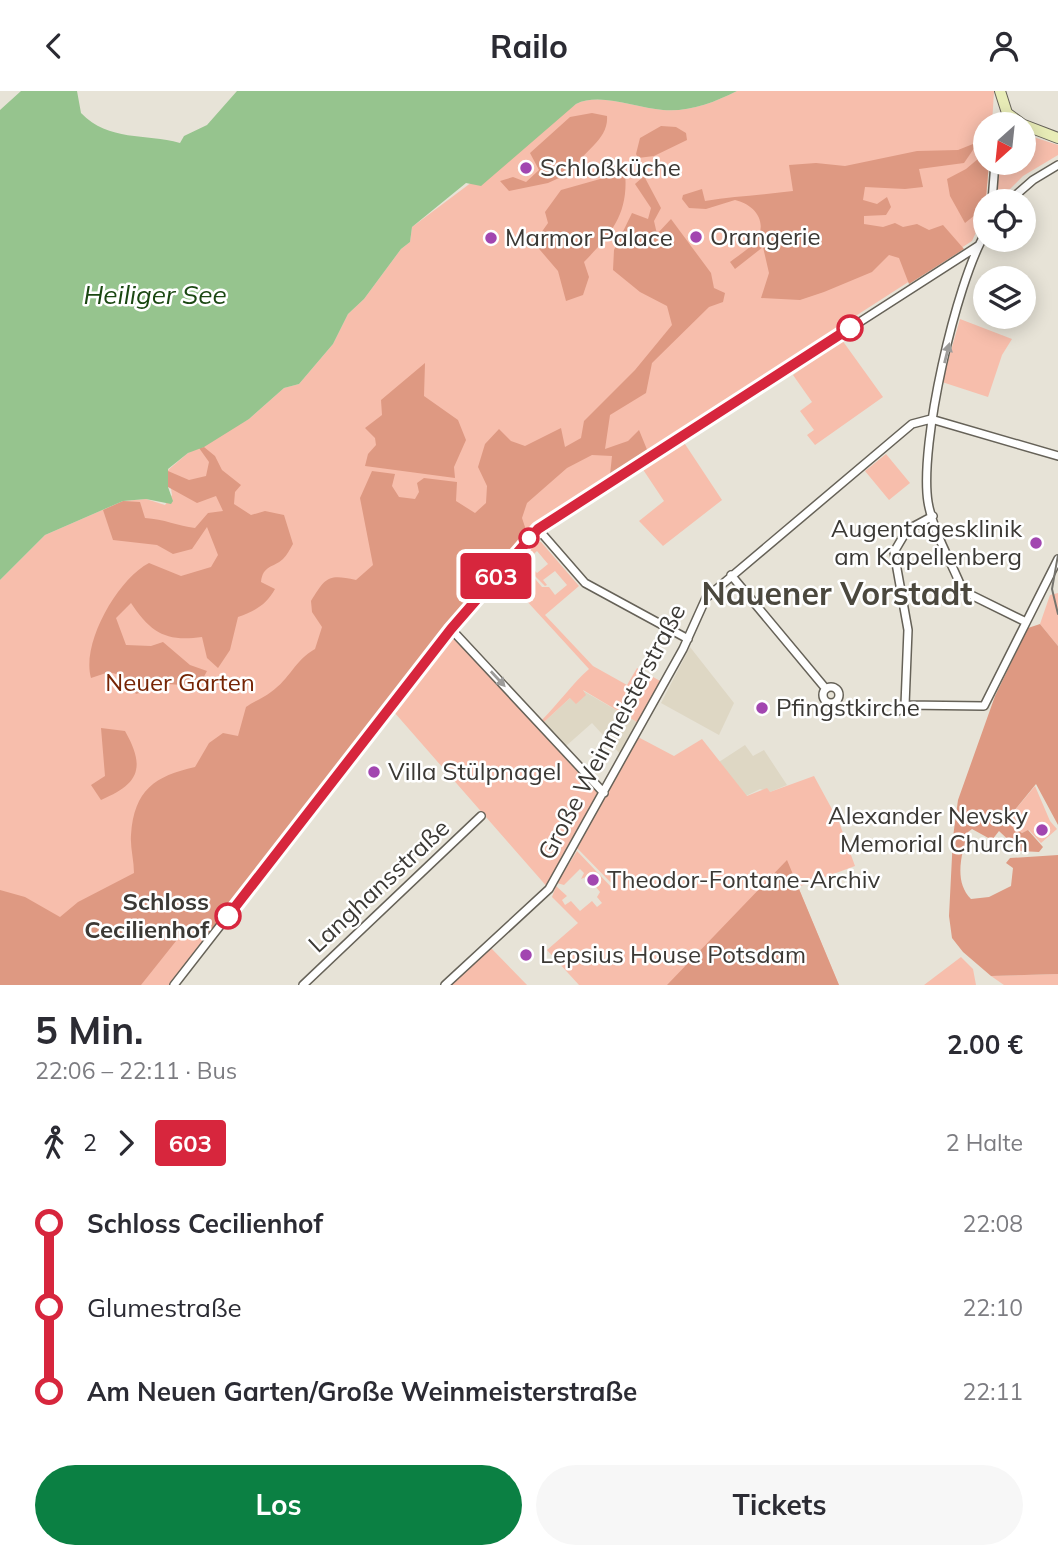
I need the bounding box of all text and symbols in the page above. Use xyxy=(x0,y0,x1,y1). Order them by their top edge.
text: Railo xyxy=(490,26,568,66)
icon: back xyxy=(35,27,73,65)
icon: person xyxy=(985,27,1023,65)
north arrow xyxy=(973,112,1036,175)
map controls xyxy=(973,112,1036,329)
place label: Schloßküche xyxy=(540,152,681,182)
marker: Schloßküche xyxy=(518,160,534,176)
button: locate xyxy=(973,189,1036,252)
place label: Orangerie xyxy=(710,221,821,251)
place label: Marmor Palace xyxy=(505,222,673,252)
marker: Orangerie xyxy=(688,229,704,245)
marker: Marmor Palace xyxy=(483,230,499,246)
button: layers xyxy=(973,266,1036,329)
water label: Heiliger See xyxy=(83,278,227,311)
unlabelled marker xyxy=(837,315,863,341)
one-way arrow xyxy=(942,341,953,363)
place label: Augentagesklinik am Kapellenberg xyxy=(831,513,1023,571)
unlabelled marker xyxy=(519,528,539,548)
marker: Augentagesklinik am Kapellenberg xyxy=(1028,535,1044,551)
line badge: 603 xyxy=(456,553,536,599)
text: 603 xyxy=(474,561,518,591)
district label: Nauener Vorstadt xyxy=(701,573,973,613)
street label: Große Weinmeisterstraße xyxy=(531,598,691,865)
park label: Neuer Garten xyxy=(105,667,255,697)
one-way arrow xyxy=(490,670,506,688)
place label: Pfingstkirche xyxy=(776,692,920,722)
marker: Pfingstkirche xyxy=(754,700,770,716)
place label: Villa Stülpnagel xyxy=(388,756,562,786)
marker: Villa Stülpnagel xyxy=(366,764,382,780)
place label: Alexander Nevsky Memorial Church xyxy=(828,800,1028,858)
street label: Langhansstraße xyxy=(302,812,455,958)
marker: Alexander Nevsky Memorial Church xyxy=(1034,822,1050,838)
place label: Theodor-Fontane-Archiv xyxy=(607,864,881,894)
marker: Theodor-Fontane-Archiv xyxy=(585,872,601,888)
place label: Schloss Cecilienhof xyxy=(84,886,210,944)
marker: Schloss Cecilienhof xyxy=(215,903,241,929)
place label: Lepsius House Potsdam xyxy=(540,939,806,969)
marker: Lepsius House Potsdam xyxy=(518,947,534,963)
text: 5 Min. xyxy=(35,1006,144,1054)
text: 2.00 € xyxy=(947,1028,1023,1061)
text: 22:06 – 22:11 · Bus xyxy=(35,1056,237,1085)
icon: walk xyxy=(35,1124,73,1162)
icon: forward xyxy=(107,1124,145,1162)
text: 2 xyxy=(83,1128,97,1157)
text: 603 xyxy=(169,1128,212,1158)
text: 2 Halte xyxy=(946,1128,1023,1157)
text: Schloss Cecilienhof xyxy=(87,1207,323,1240)
text: 22:08 xyxy=(963,1209,1023,1238)
text: Glumestraße xyxy=(87,1291,242,1324)
text: 22:10 xyxy=(963,1293,1023,1322)
text: Am Neuen Garten/Große Weinmeisterstraße xyxy=(87,1375,637,1408)
text: 22:11 xyxy=(963,1377,1023,1406)
button: Los xyxy=(35,1465,522,1545)
button: Tickets xyxy=(536,1465,1023,1545)

